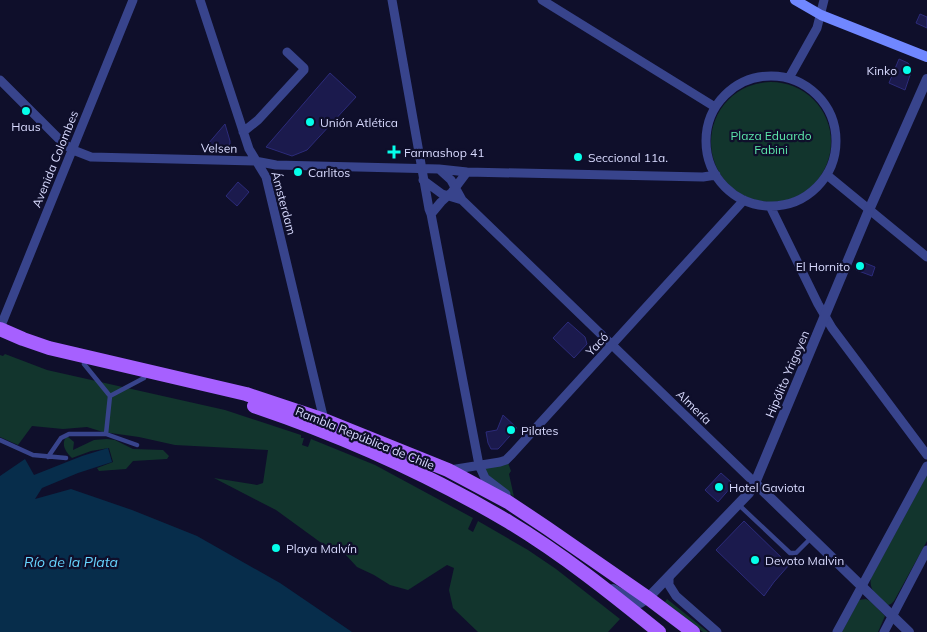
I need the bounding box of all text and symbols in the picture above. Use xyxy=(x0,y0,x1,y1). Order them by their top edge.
place label: Kinko xyxy=(867,63,897,78)
marker: Kinko xyxy=(901,64,913,76)
marker: Haus xyxy=(20,105,32,117)
street label: Avenida Colombes xyxy=(29,108,81,210)
place label: Unión Atlética xyxy=(320,115,398,130)
marker: Unión Atlética xyxy=(304,116,316,128)
place label: Haus xyxy=(11,119,41,134)
park label: Plaza Eduardo Fabini xyxy=(730,128,812,157)
street label: Velsen xyxy=(201,140,237,156)
place label: Farmashop 41 xyxy=(404,145,484,160)
marker: Farmashop 41 xyxy=(388,146,400,158)
place label: Seccional 11a. xyxy=(588,150,668,165)
marker: Seccional 11a. xyxy=(572,151,584,163)
place label: Carlitos xyxy=(308,165,350,180)
marker: Carlitos xyxy=(292,166,304,178)
street label: Ámsterdam xyxy=(268,170,300,236)
place label: El Hornito xyxy=(796,259,850,274)
marker: El Hornito xyxy=(854,260,866,272)
street label: Hipólito Yrigoyen xyxy=(762,328,812,420)
street label: Yacó xyxy=(582,329,612,359)
street label: Almería xyxy=(673,387,715,427)
street label: Rambla República de Chile xyxy=(293,403,437,473)
place label: Pilates xyxy=(521,423,558,438)
marker: Pilates xyxy=(505,424,517,436)
place label: Hotel Gaviota xyxy=(729,480,805,495)
marker: Hotel Gaviota xyxy=(713,481,725,493)
place label: Playa Malvín xyxy=(286,541,357,556)
marker: Playa Malvín xyxy=(270,542,282,554)
water label: Río de la Plata xyxy=(24,553,118,571)
place label: Devoto Malvin xyxy=(765,553,844,568)
marker: Devoto Malvin xyxy=(749,554,761,566)

